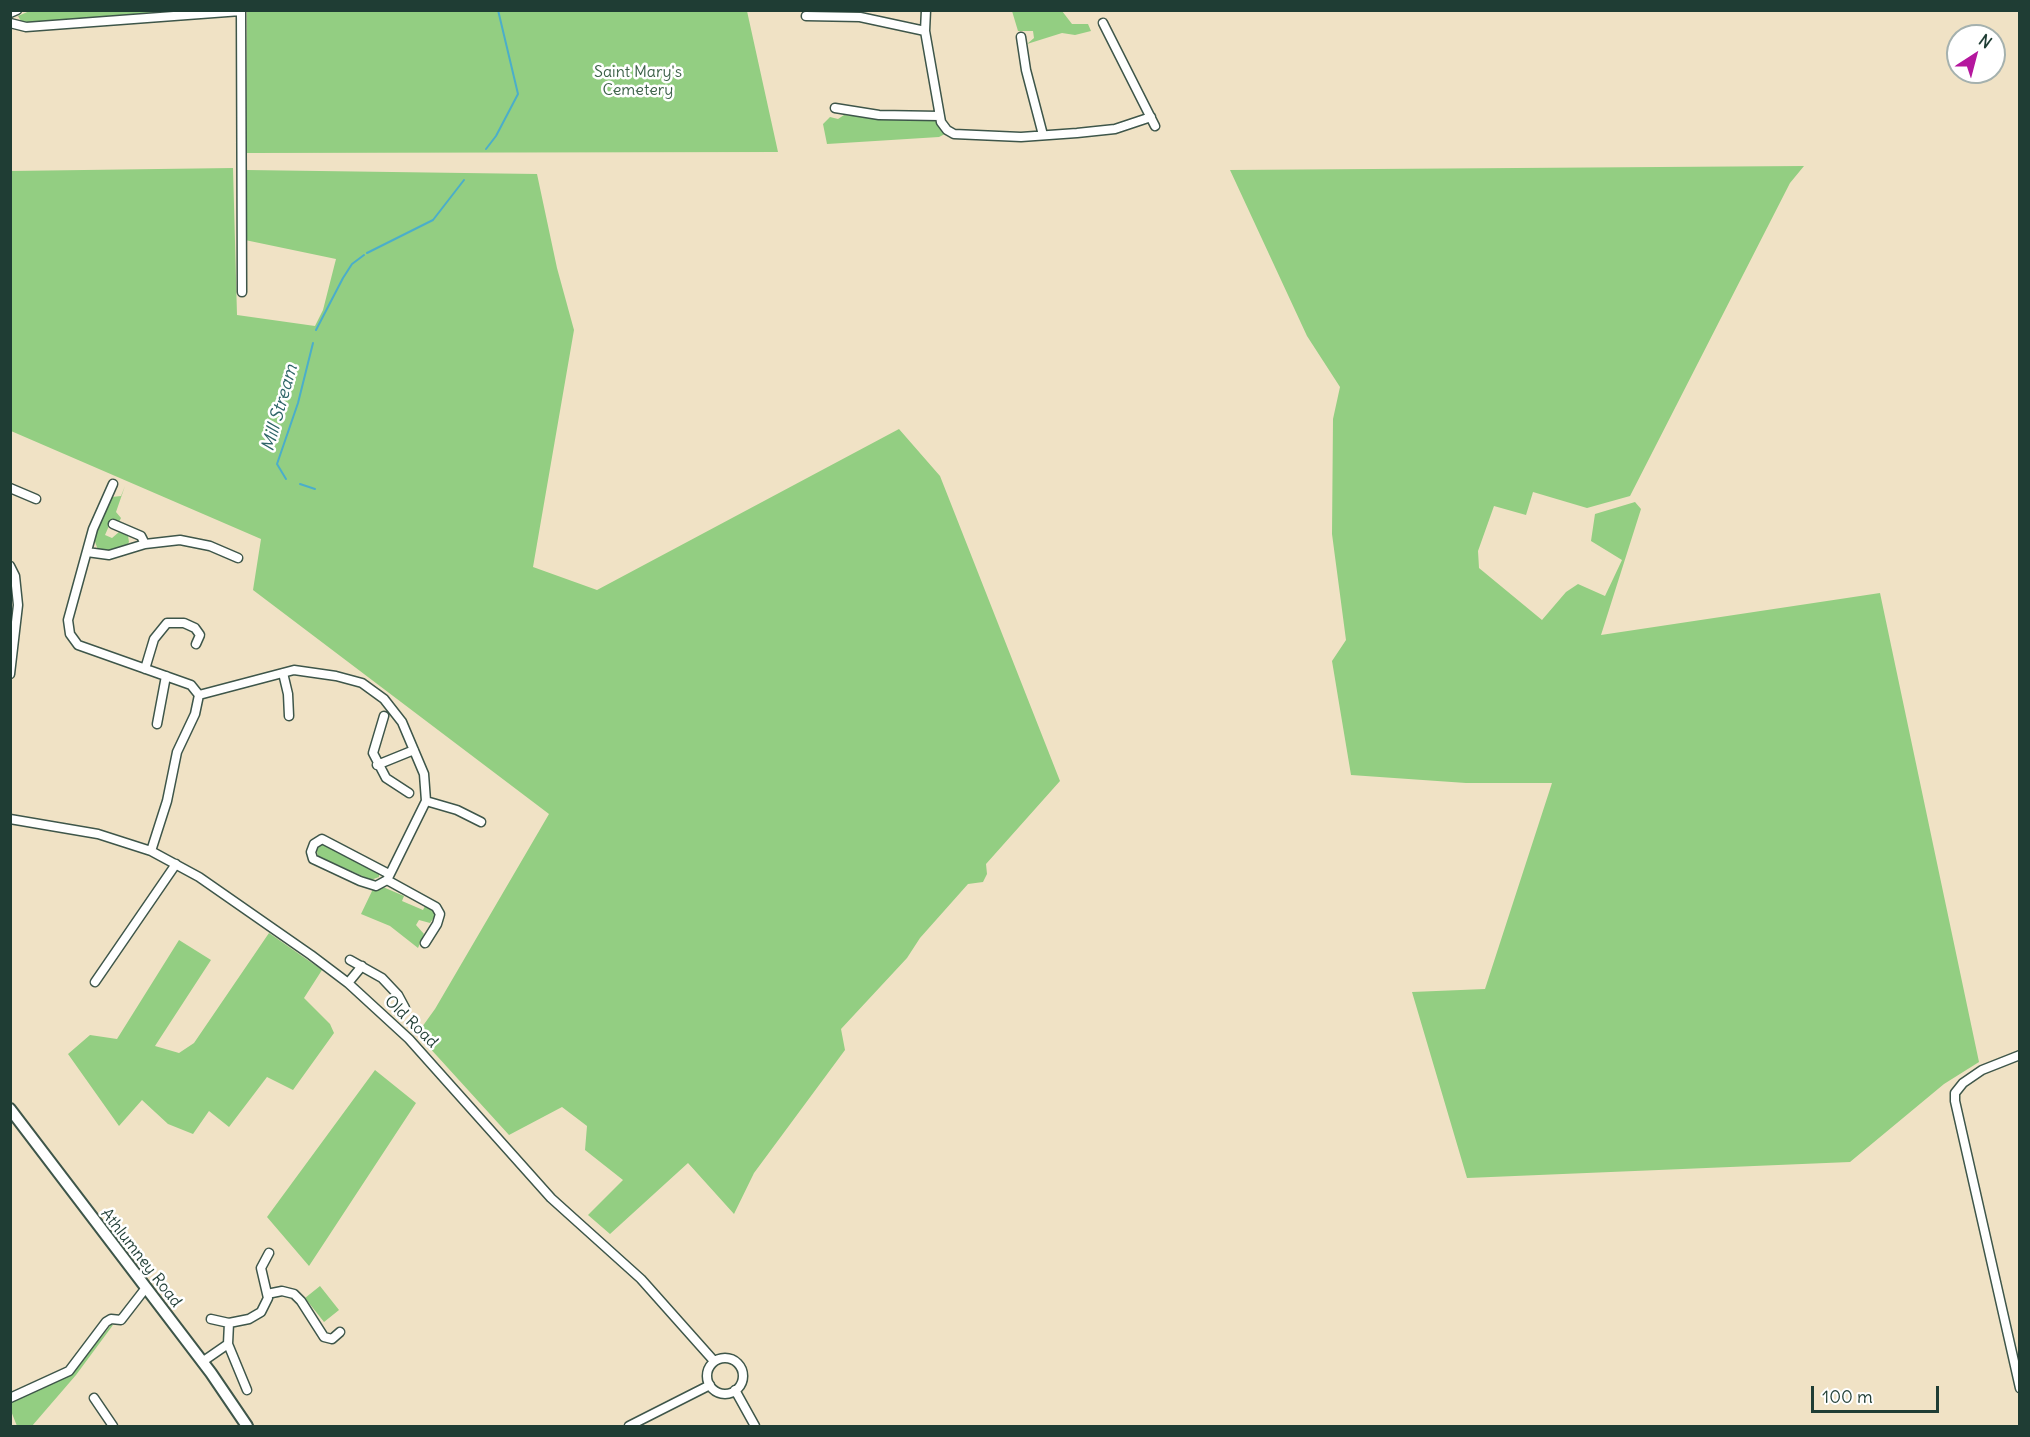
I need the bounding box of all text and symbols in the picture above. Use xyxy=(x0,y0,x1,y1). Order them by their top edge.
north arrow xyxy=(1946,24,2006,84)
text: N xyxy=(1975,30,1996,52)
park label: Saint Mary's Cemetery xyxy=(594,62,682,100)
water label: Mill Stream xyxy=(257,362,303,454)
street label: Old Road xyxy=(380,992,442,1052)
street label: Athlumney Road xyxy=(96,1205,186,1311)
scale bar xyxy=(1814,1374,1942,1412)
text: 100 m xyxy=(1822,1385,1873,1408)

